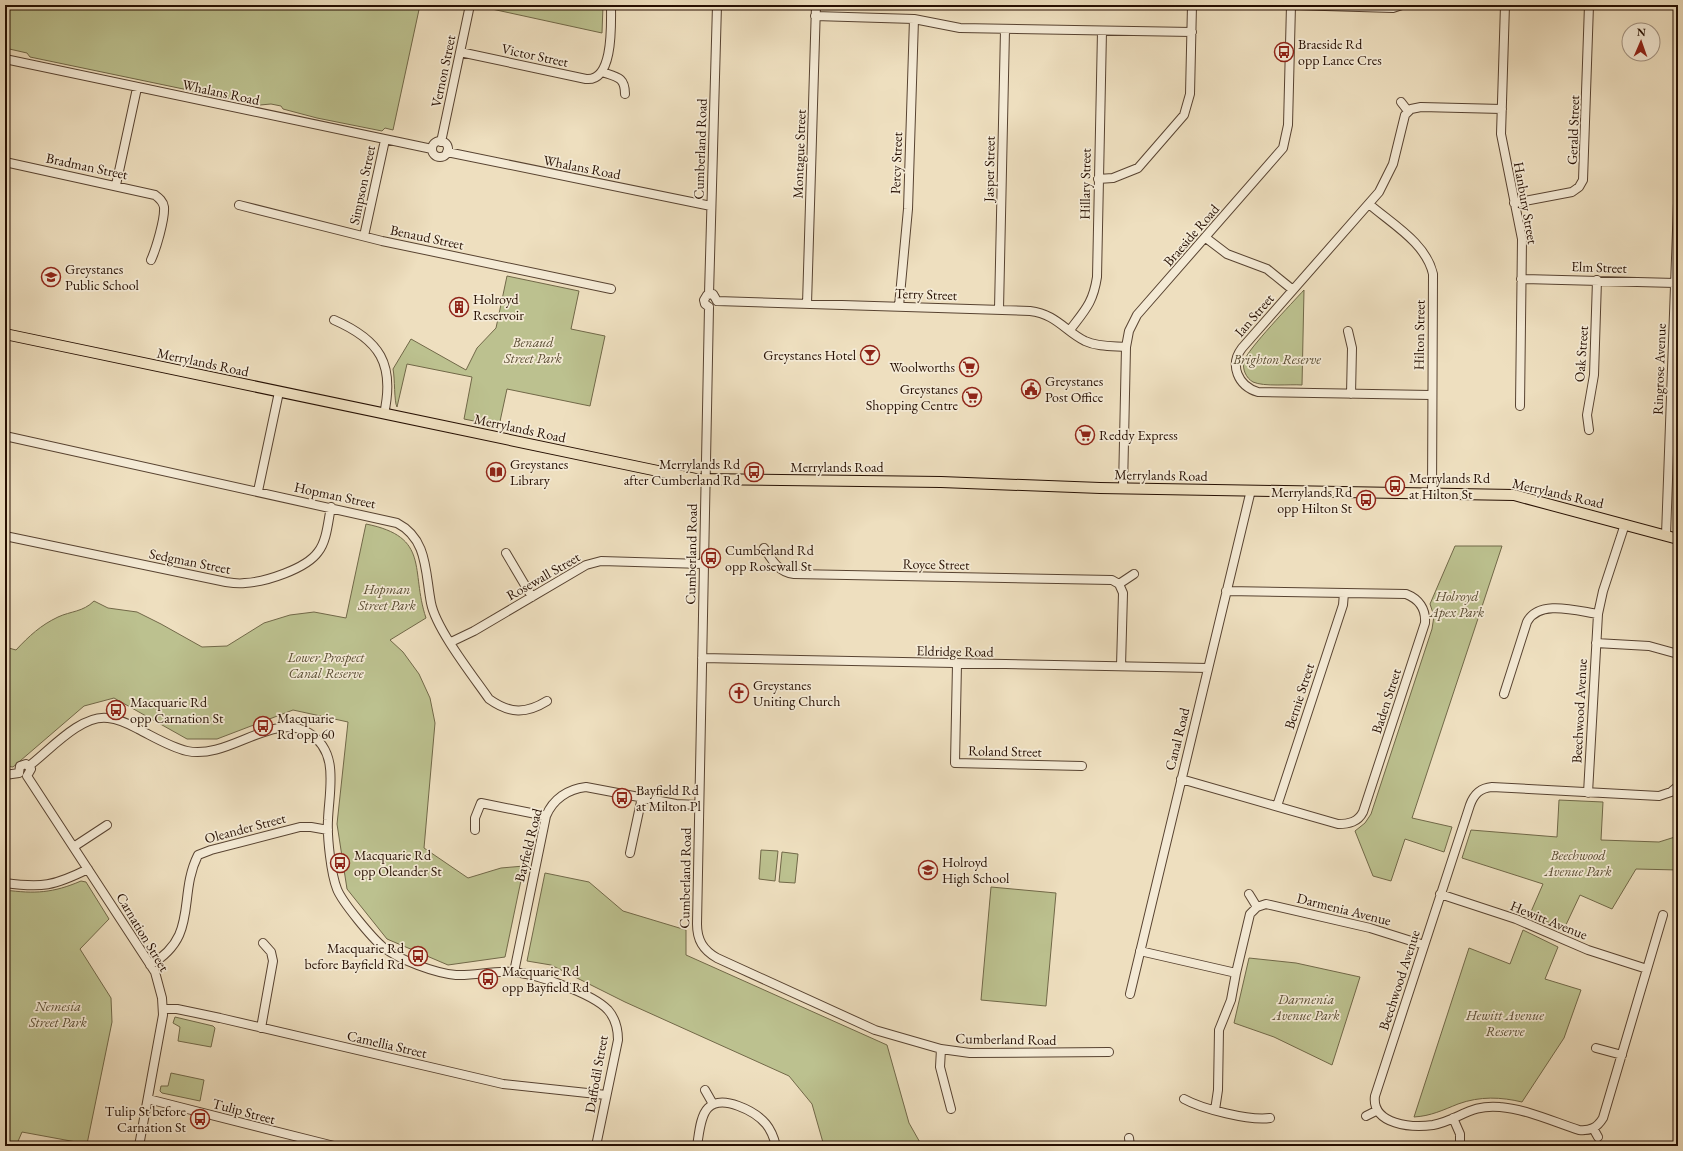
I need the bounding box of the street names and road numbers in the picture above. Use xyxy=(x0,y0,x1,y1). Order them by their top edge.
street label: Vernon Street xyxy=(427,33,460,109)
street label: Victor Street xyxy=(500,39,571,71)
street label: Whalans Road xyxy=(181,75,262,109)
street label: Gerald Street xyxy=(1563,94,1583,165)
street label: Cumberland Road xyxy=(689,97,711,200)
street label: Montague Street xyxy=(788,109,810,199)
street label: Percy Street xyxy=(886,131,906,194)
street label: Jasper Street xyxy=(979,135,999,203)
street label: Simpson Street xyxy=(345,143,379,226)
street label: Hillary Street xyxy=(1075,148,1095,220)
street label: Bradman Street xyxy=(45,149,130,184)
street label: Whalans Road xyxy=(542,151,623,184)
street label: Hanbury Street xyxy=(1510,160,1542,246)
street label: Braeside Road xyxy=(1159,200,1223,270)
street label: Benaud Street xyxy=(389,220,466,254)
street label: Elm Street xyxy=(1571,257,1628,277)
street label: Terry Street xyxy=(894,284,958,304)
street label: Ian Street xyxy=(1230,289,1278,340)
street label: Hilton Street xyxy=(1409,299,1429,370)
street label: Ringrose Avenue xyxy=(1648,322,1670,415)
street label: Oak Street xyxy=(1570,325,1592,383)
street label: Merrylands Road xyxy=(155,343,251,381)
street label: Merrylands Road xyxy=(472,409,568,447)
street label: Merrylands Road xyxy=(790,458,885,476)
street label: Merrylands Road xyxy=(1114,465,1209,485)
street label: Merrylands Road xyxy=(1511,474,1606,512)
street label: Hopman Street xyxy=(293,478,378,513)
street label: Cumberland Road xyxy=(681,502,701,605)
street label: Sedgman Street xyxy=(148,544,233,578)
street label: Rosewall Street xyxy=(503,547,584,604)
street label: Royce Street xyxy=(902,554,970,574)
street label: Eldridge Road xyxy=(916,641,995,661)
street label: Beechwood Avenue xyxy=(1567,658,1591,764)
street label: Bernie Street xyxy=(1280,660,1318,731)
street label: Baden Street xyxy=(1367,666,1405,736)
street label: Canal Road xyxy=(1161,705,1194,772)
street label: Roland Street xyxy=(968,741,1043,761)
street label: Bayfield Road xyxy=(510,806,546,884)
street label: Oleander Street xyxy=(202,808,288,847)
street label: Cumberland Road xyxy=(675,826,695,929)
street label: Carnation Street xyxy=(112,889,174,975)
street label: Darmenia Avenue xyxy=(1295,889,1394,930)
street label: Hewitt Avenue xyxy=(1508,896,1591,944)
street label: Beechwood Avenue xyxy=(1374,927,1424,1033)
street label: Camellia Street xyxy=(345,1026,429,1062)
street label: Cumberland Road xyxy=(955,1029,1058,1049)
street label: Daffodil Street xyxy=(580,1033,612,1114)
street label: Tulip Street xyxy=(211,1094,278,1128)

